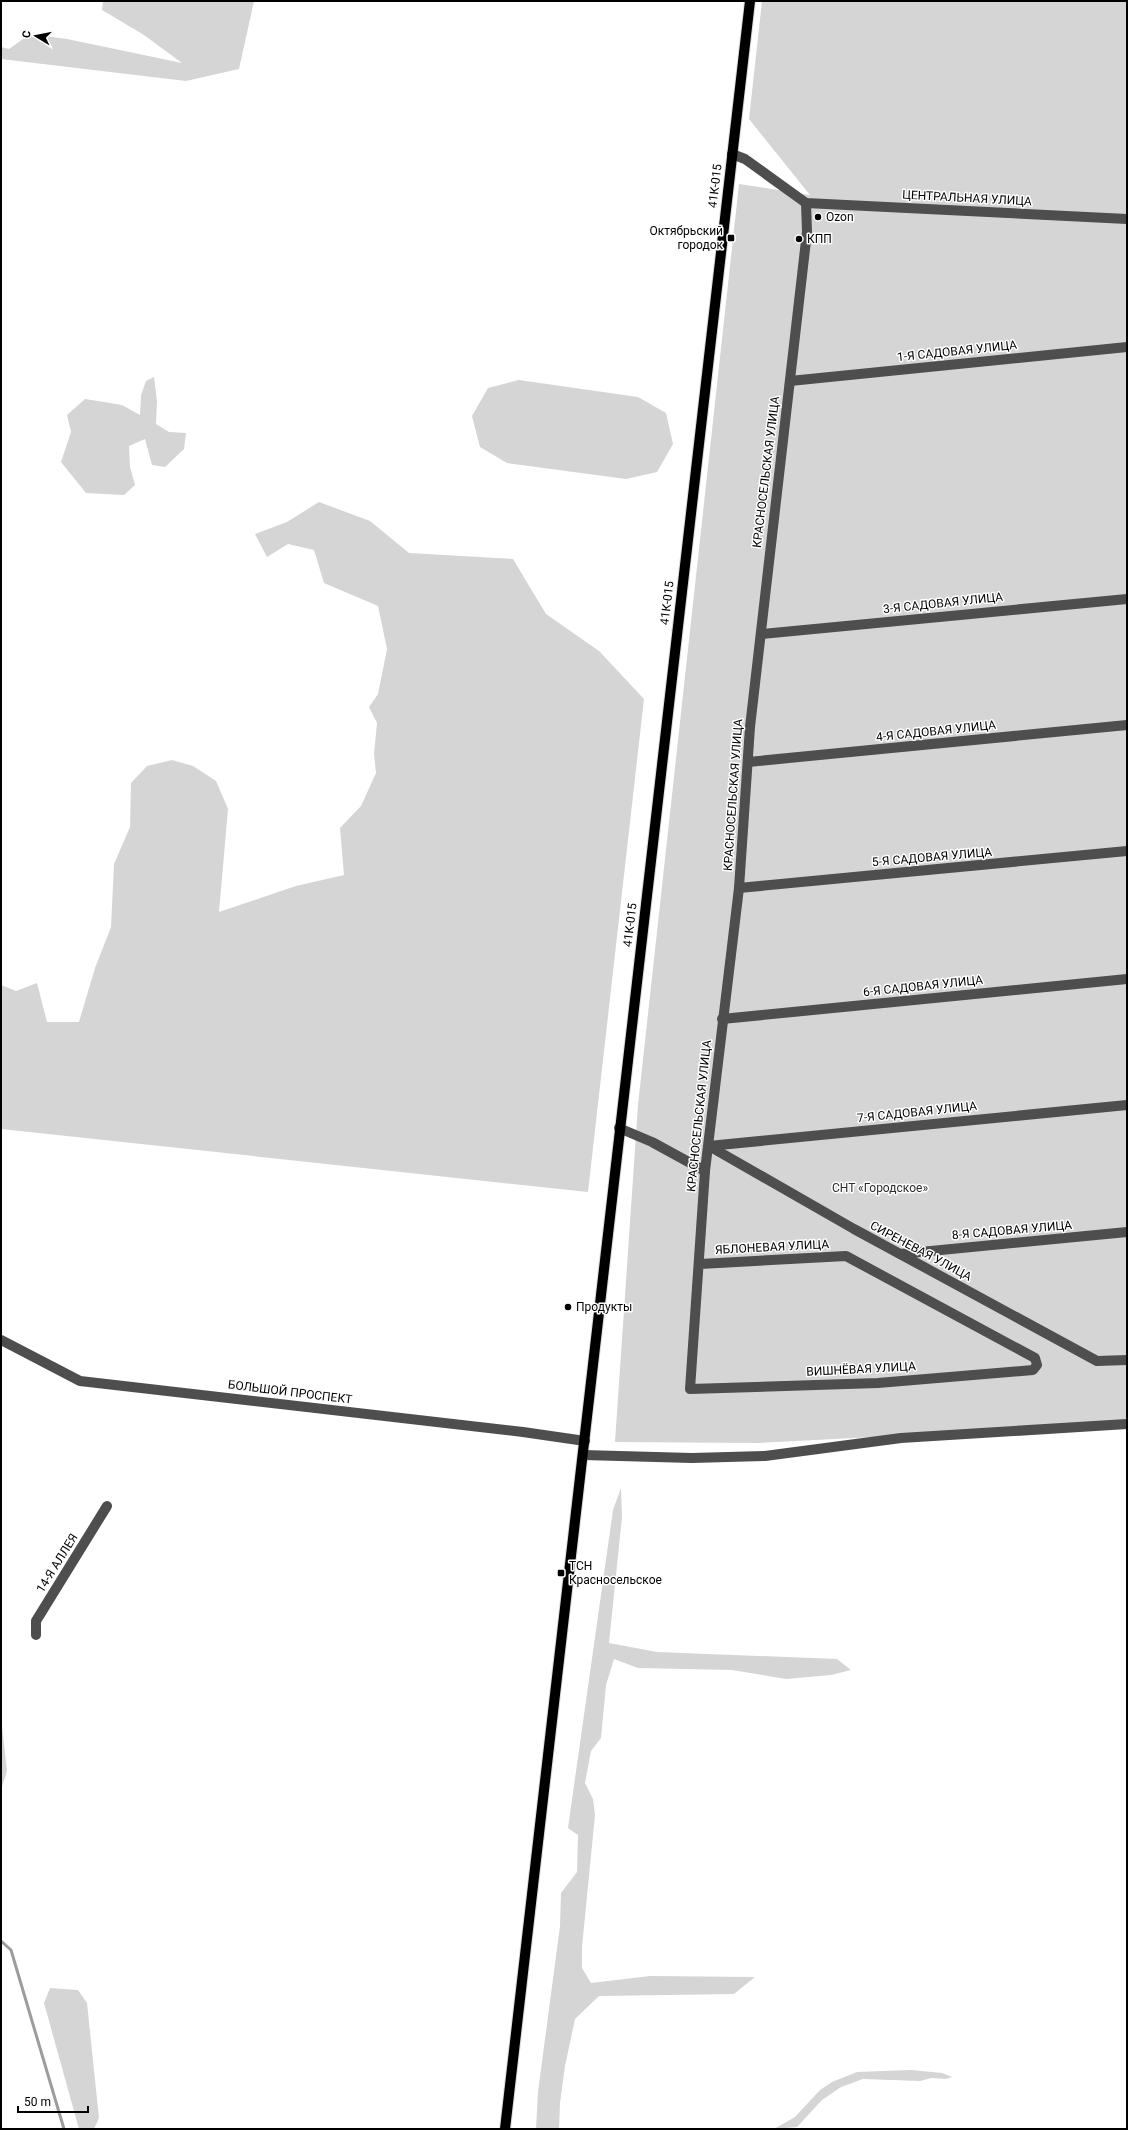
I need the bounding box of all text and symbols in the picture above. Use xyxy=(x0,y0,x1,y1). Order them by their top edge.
north arrow xyxy=(16,16,56,56)
text: С xyxy=(20,30,34,39)
street label: 41К-015 xyxy=(705,163,725,209)
street label: ЦЕНТРАЛЬНАЯ УЛИЦА xyxy=(902,188,1032,208)
place label: Ozon xyxy=(826,210,854,224)
marker: Ozon xyxy=(813,212,823,222)
place label: Октябрьский городок xyxy=(649,224,724,252)
place label: КПП xyxy=(807,232,832,246)
marker: Октябрьский городок xyxy=(726,233,736,243)
marker: КПП xyxy=(794,234,804,244)
street label: 1-Я САДОВАЯ УЛИЦА xyxy=(896,338,1018,364)
street label: КРАСНОСЕЛЬСКАЯ УЛИЦА xyxy=(750,395,782,549)
street label: 41К-015 xyxy=(657,580,677,626)
street label: 3-Я САДОВАЯ УЛИЦА xyxy=(882,590,1004,616)
street label: КРАСНОСЕЛЬСКАЯ УЛИЦА xyxy=(721,718,745,872)
street label: 4-Я САДОВАЯ УЛИЦА xyxy=(875,718,997,744)
street label: 5-Я САДОВАЯ УЛИЦА xyxy=(871,845,993,869)
street label: 41К-015 xyxy=(620,902,640,948)
street label: 6-Я САДОВАЯ УЛИЦА xyxy=(862,973,984,999)
street label: КРАСНОСЕЛЬСКАЯ УЛИЦА xyxy=(684,1039,714,1193)
street label: 7-Я САДОВАЯ УЛИЦА xyxy=(856,1099,978,1125)
park label: СНТ «Городское» xyxy=(832,1181,928,1195)
street label: СИРЕНЕВАЯ УЛИЦА xyxy=(868,1218,974,1284)
street label: 8-Я САДОВАЯ УЛИЦА xyxy=(951,1218,1073,1242)
street label: ЯБЛОНЕВАЯ УЛИЦА xyxy=(715,1237,830,1257)
place label: Продукты xyxy=(576,1300,632,1314)
marker: Продукты xyxy=(563,1302,573,1312)
street label: ВИШНЁВАЯ УЛИЦА xyxy=(806,1358,916,1379)
street label: БОЛЬШОЙ ПРОСПЕКТ xyxy=(227,1376,353,1407)
street label: 14-Я АЛЛЕЯ xyxy=(33,1531,81,1595)
place label: ТСН Красносельское xyxy=(569,1559,662,1587)
marker: ТСН Красносельское xyxy=(556,1568,566,1578)
scale bar xyxy=(18,2088,88,2114)
text: 50 m xyxy=(24,2095,51,2109)

